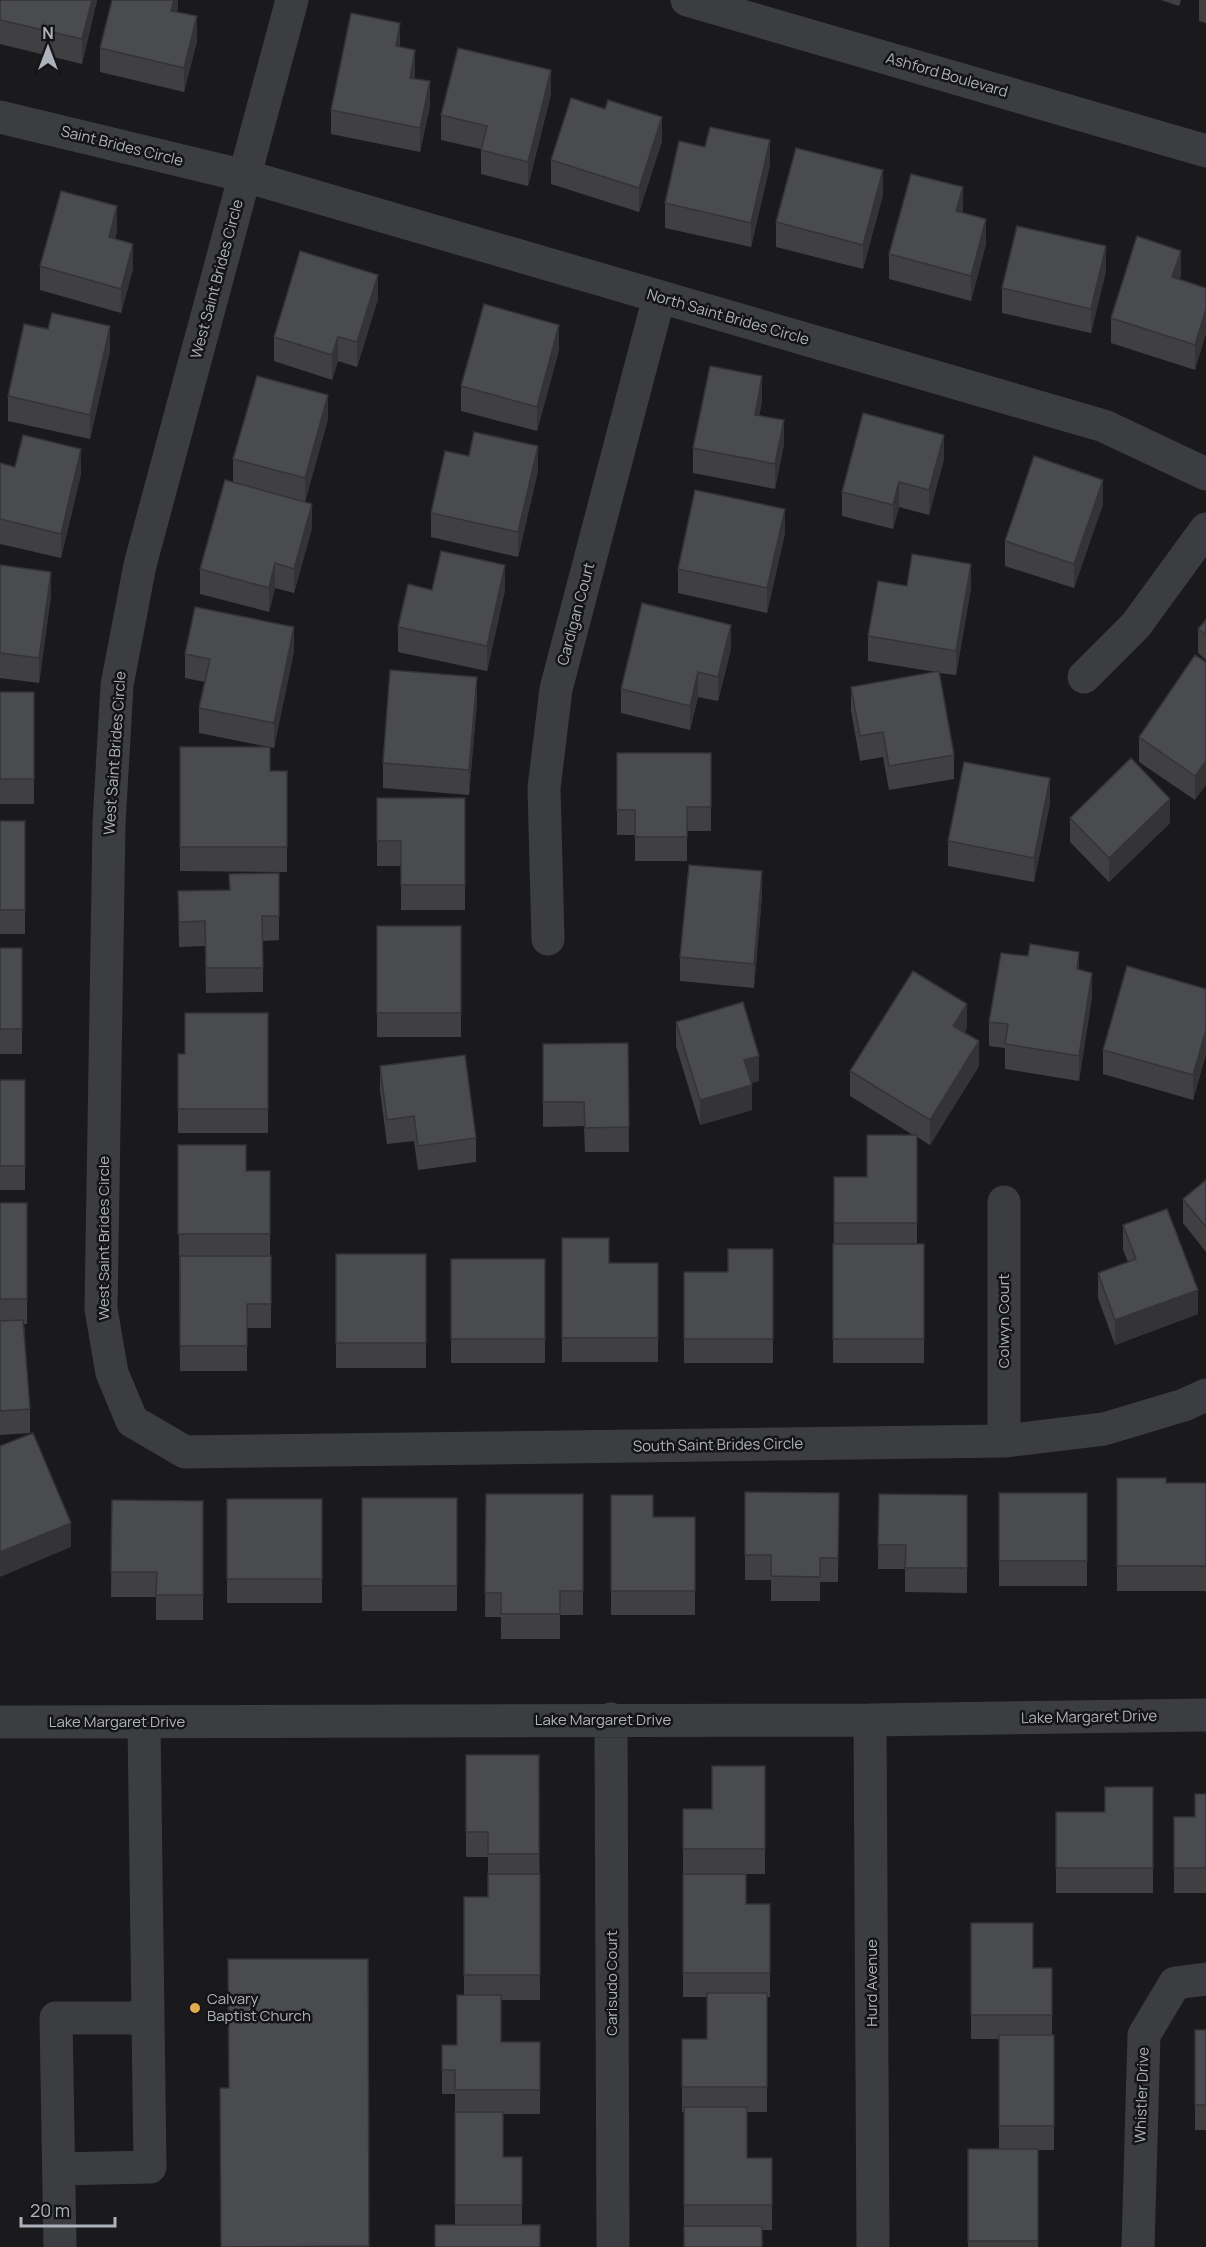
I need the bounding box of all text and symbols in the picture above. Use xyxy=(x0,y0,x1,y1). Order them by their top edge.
north arrow xyxy=(18,18,78,78)
text: N xyxy=(42,22,54,44)
street label: Ashford Boulevard xyxy=(884,47,1011,102)
street label: Saint Brides Circle xyxy=(59,120,186,171)
street label: West Saint Brides Circle xyxy=(185,197,248,361)
street label: North Saint Brides Circle xyxy=(645,283,812,350)
street label: Cardigan Court xyxy=(552,560,599,668)
street label: West Saint Brides Circle xyxy=(98,670,131,836)
street label: West Saint Brides Circle xyxy=(93,1156,114,1320)
street label: Colwyn Court xyxy=(993,1274,1014,1368)
street label: South Saint Brides Circle xyxy=(633,1433,804,1456)
street label: Lake Margaret Drive xyxy=(1021,1705,1158,1728)
street label: Lake Margaret Drive xyxy=(535,1709,671,1730)
street label: Lake Margaret Drive xyxy=(49,1711,185,1732)
street label: Carisudo Court xyxy=(601,1930,622,2036)
street label: Hurd Avenue xyxy=(861,1939,882,2027)
place label: Calvary Baptist Church xyxy=(207,1988,311,2026)
marker: Calvary Baptist Church xyxy=(188,2001,202,2015)
street label: Whistler Drive xyxy=(1129,2046,1154,2143)
scale bar xyxy=(21,2190,116,2228)
text: 20 m xyxy=(30,2198,70,2222)

